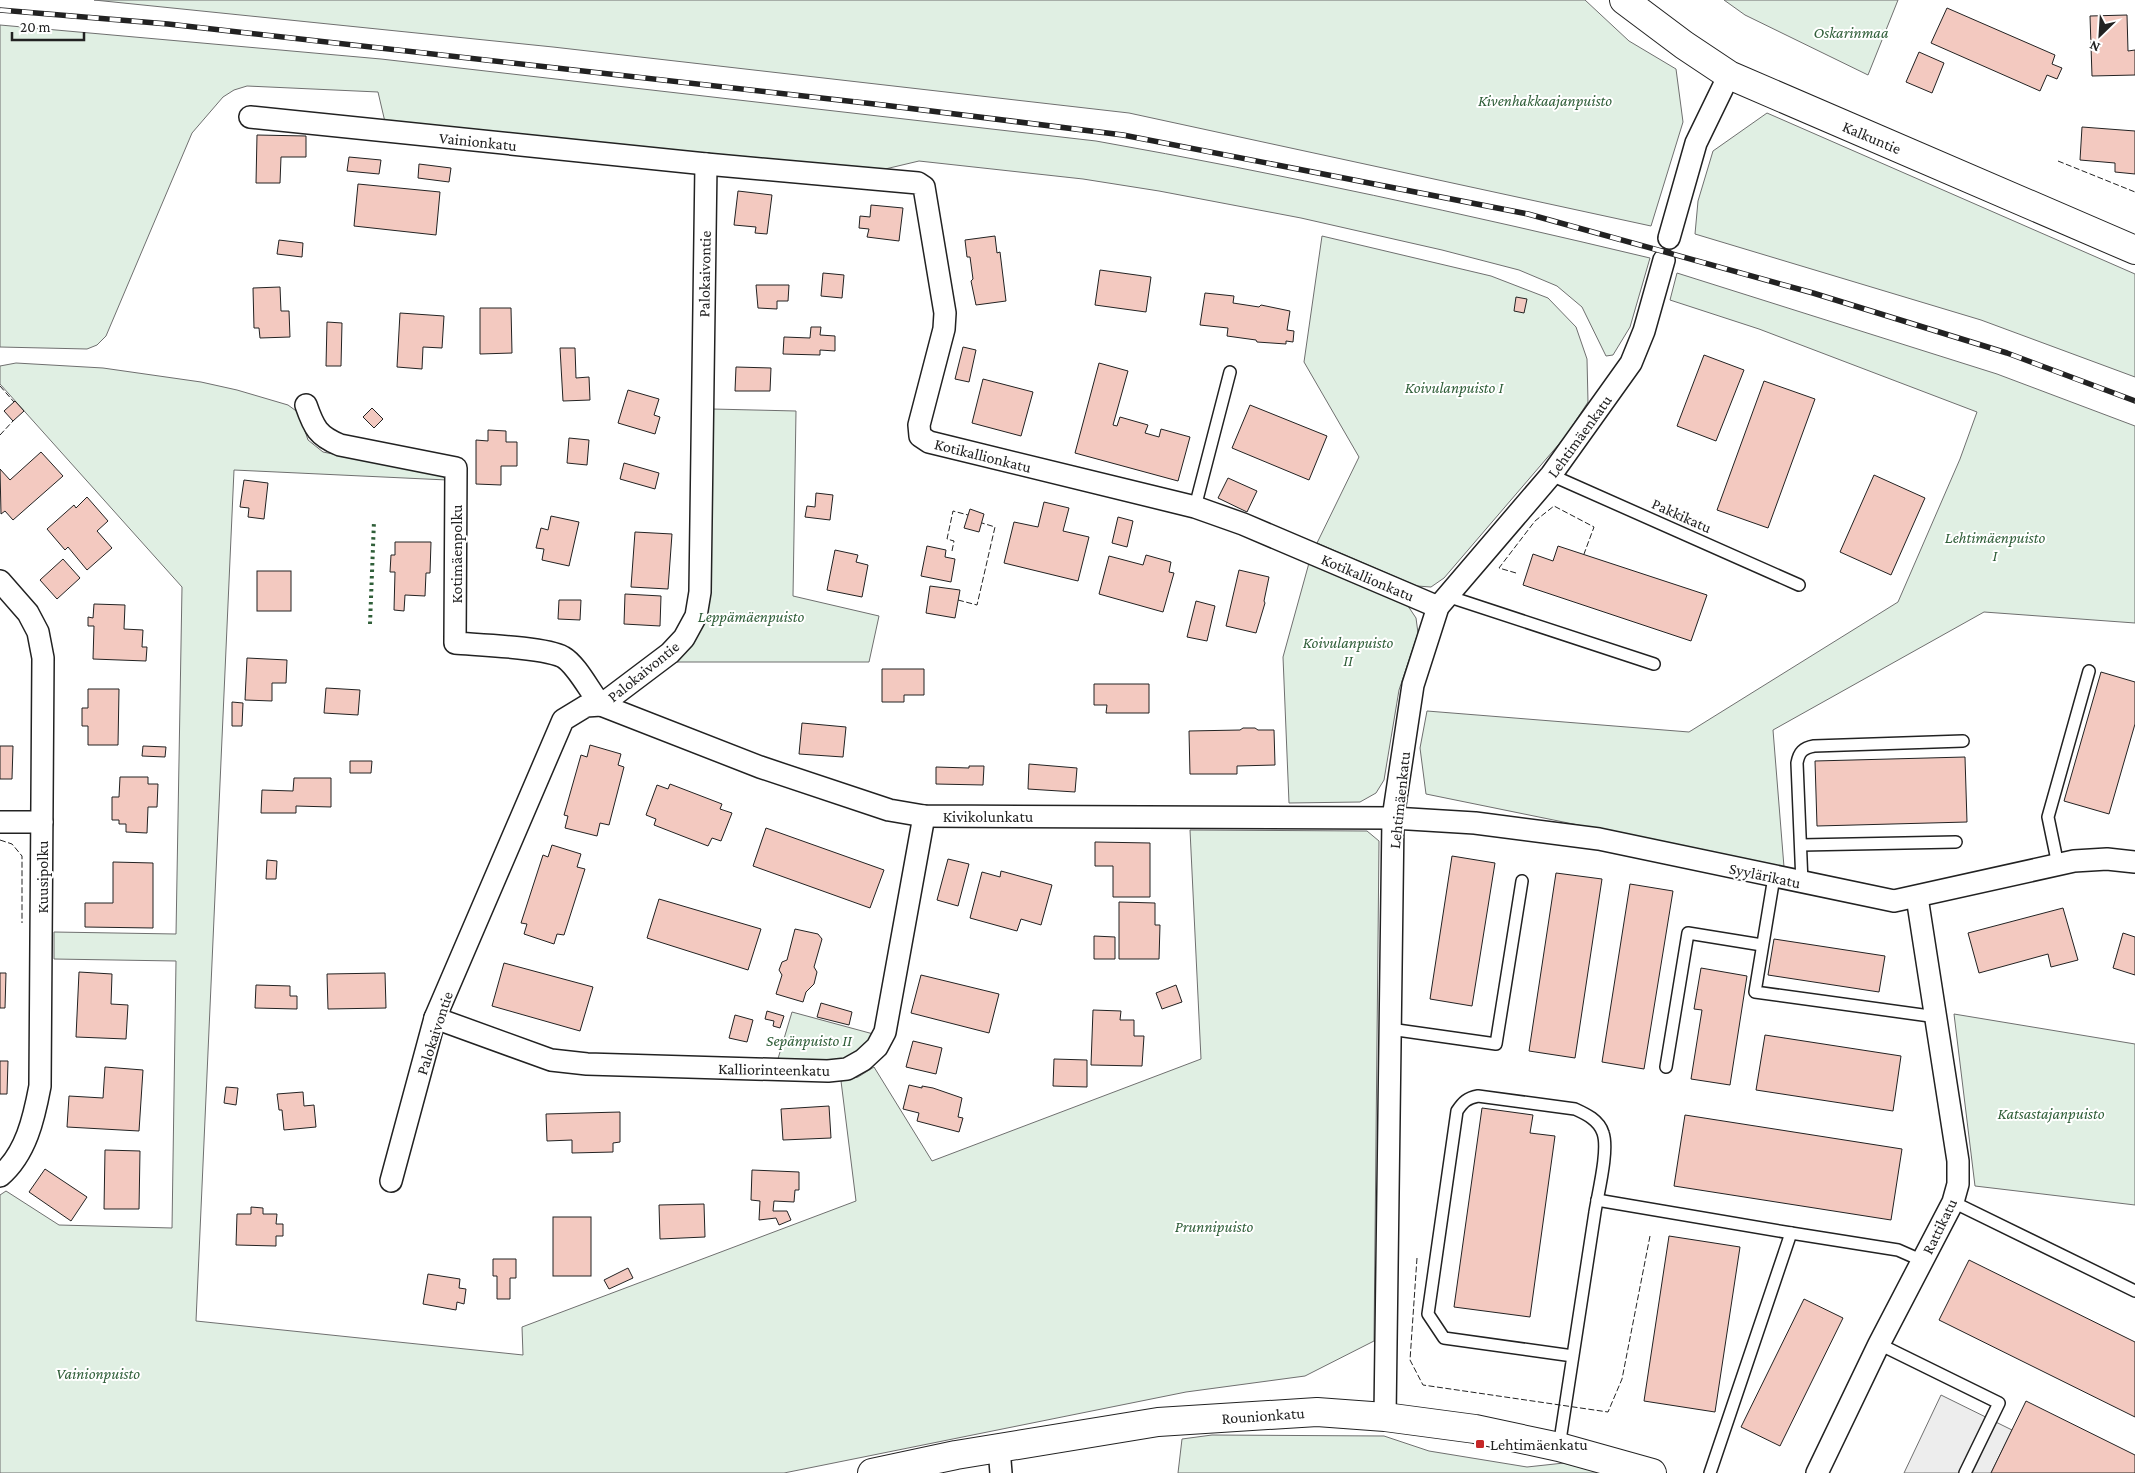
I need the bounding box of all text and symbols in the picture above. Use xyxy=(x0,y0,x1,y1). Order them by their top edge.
scale bar xyxy=(12,10,85,42)
north arrow xyxy=(2075,10,2125,60)
text: 20 m xyxy=(20,19,51,35)
park label: Oskarinmaa xyxy=(1814,24,1889,41)
text: N xyxy=(2086,37,2102,56)
park label: Kivenhakkaajanpuisto xyxy=(1478,92,1612,110)
street label: Kalkuntie xyxy=(1840,118,1904,157)
street label: Vainionkatu xyxy=(438,129,518,154)
street label: Palokaivontie xyxy=(695,230,714,318)
park label: Koivulanpuisto I xyxy=(1405,379,1504,397)
street label: Lehtimäenkatu xyxy=(1544,391,1615,481)
street label: Kotikallionkatu xyxy=(933,435,1034,476)
street label: Pakkikatu xyxy=(1649,495,1715,536)
street label: Kotimäenpolku xyxy=(448,504,466,603)
park label: Lehtimäenpuisto I xyxy=(1945,529,2045,564)
street label: Kotikallionkatu xyxy=(1319,550,1417,605)
park label: Leppämäenpuisto xyxy=(698,608,804,626)
park label: Koivulanpuisto II xyxy=(1303,634,1393,669)
street label: Palokaivontie xyxy=(604,637,682,705)
street label: Lehtimäenkatu xyxy=(1386,750,1413,850)
street label: Kivikolunkatu xyxy=(943,808,1034,825)
street label: Kuusipolku xyxy=(34,840,52,913)
street label: Syylärikatu xyxy=(1728,860,1803,892)
street label: Palokaivontie xyxy=(413,989,456,1077)
park label: Sepänpuisto II xyxy=(766,1032,853,1050)
street label: Kalliorinteenkatu xyxy=(718,1060,831,1079)
park label: Katsastajanpuisto xyxy=(1998,1105,2105,1123)
street label: Rattikatu xyxy=(1919,1195,1960,1257)
park label: Prunnipuisto xyxy=(1175,1218,1253,1236)
park label: Vainionpuisto xyxy=(56,1365,140,1383)
street label: Rounionkatu xyxy=(1221,1404,1306,1427)
place label: Lehtimäenkatu xyxy=(1490,1436,1588,1453)
marker: Lehtimäenkatu xyxy=(1474,1438,1486,1450)

